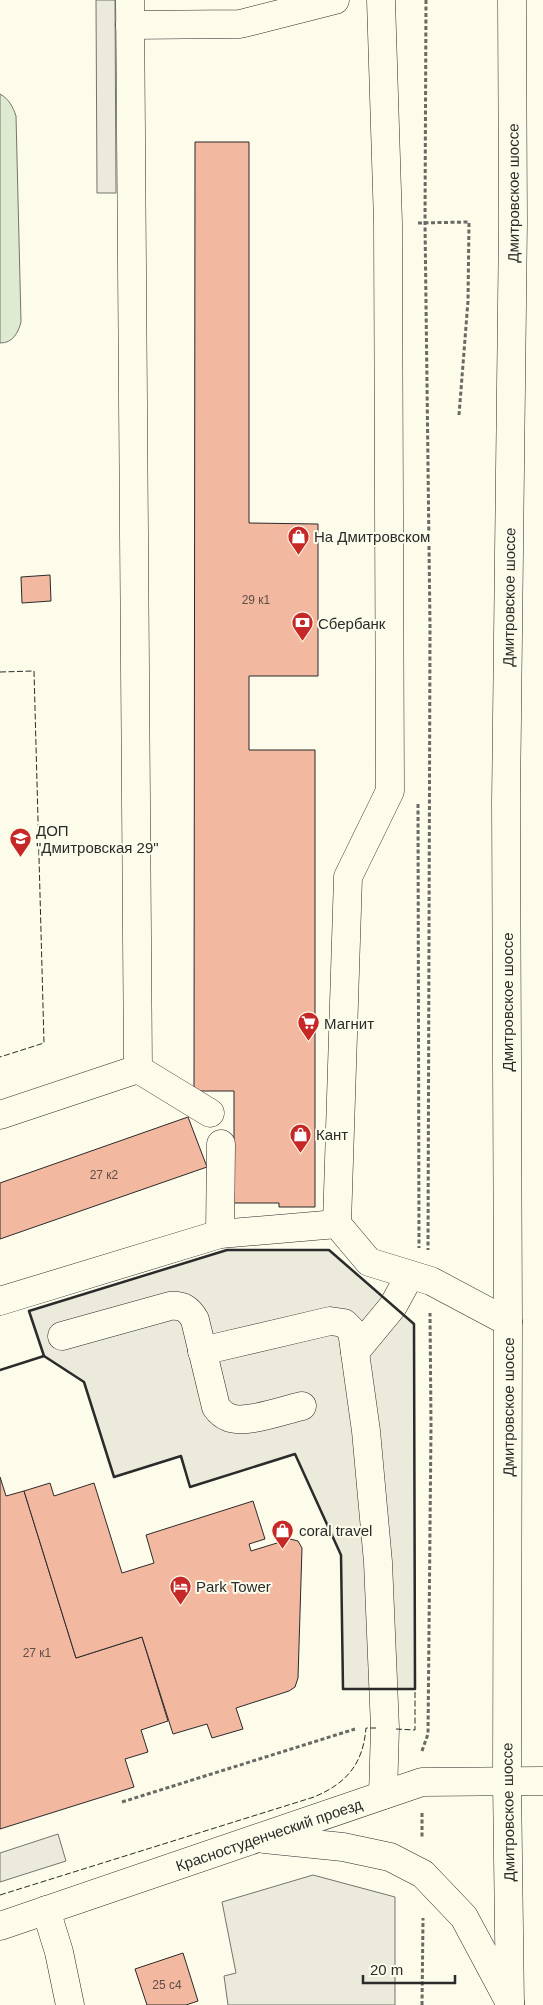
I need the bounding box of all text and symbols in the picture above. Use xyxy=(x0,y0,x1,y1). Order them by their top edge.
street label: Дмитровское шоссе xyxy=(504,123,522,263)
shop icon: На Дмитровском xyxy=(286,524,310,555)
street label: Дмитровское шоссе xyxy=(499,527,518,667)
place label: На Дмитровском xyxy=(314,528,430,545)
house number: 29 к1 xyxy=(242,593,271,607)
bank icon: Сбербанк xyxy=(290,611,314,642)
place label: Сбербанк xyxy=(318,615,386,632)
place label: ДОП "Дмитровская 29" xyxy=(36,822,159,856)
school or university icon: ДОП "Дмитровская 29" xyxy=(8,827,32,858)
street label: Дмитровское шоссе xyxy=(499,932,516,1072)
supermarket icon: Магнит xyxy=(296,1011,320,1042)
place label: Магнит xyxy=(324,1015,374,1032)
shop icon: Кант xyxy=(288,1122,312,1153)
place label: Кант xyxy=(316,1126,348,1143)
house number: 27 к2 xyxy=(90,1168,119,1182)
street label: Дмитровское шоссе xyxy=(499,1337,516,1477)
shop icon: coral travel xyxy=(271,1518,295,1549)
place label: coral travel xyxy=(299,1522,372,1539)
hotel icon: Park Tower xyxy=(168,1574,192,1605)
place label: Park Tower xyxy=(196,1578,271,1595)
house number: 27 к1 xyxy=(23,1646,52,1660)
street label: Дмитровское шоссе xyxy=(498,1742,518,1882)
street label: Красностуденческий проезд xyxy=(173,1795,364,1874)
scale bar xyxy=(363,1952,456,1984)
text: 20 m xyxy=(370,1961,403,1978)
house number: 25 с4 xyxy=(152,1978,182,1992)

